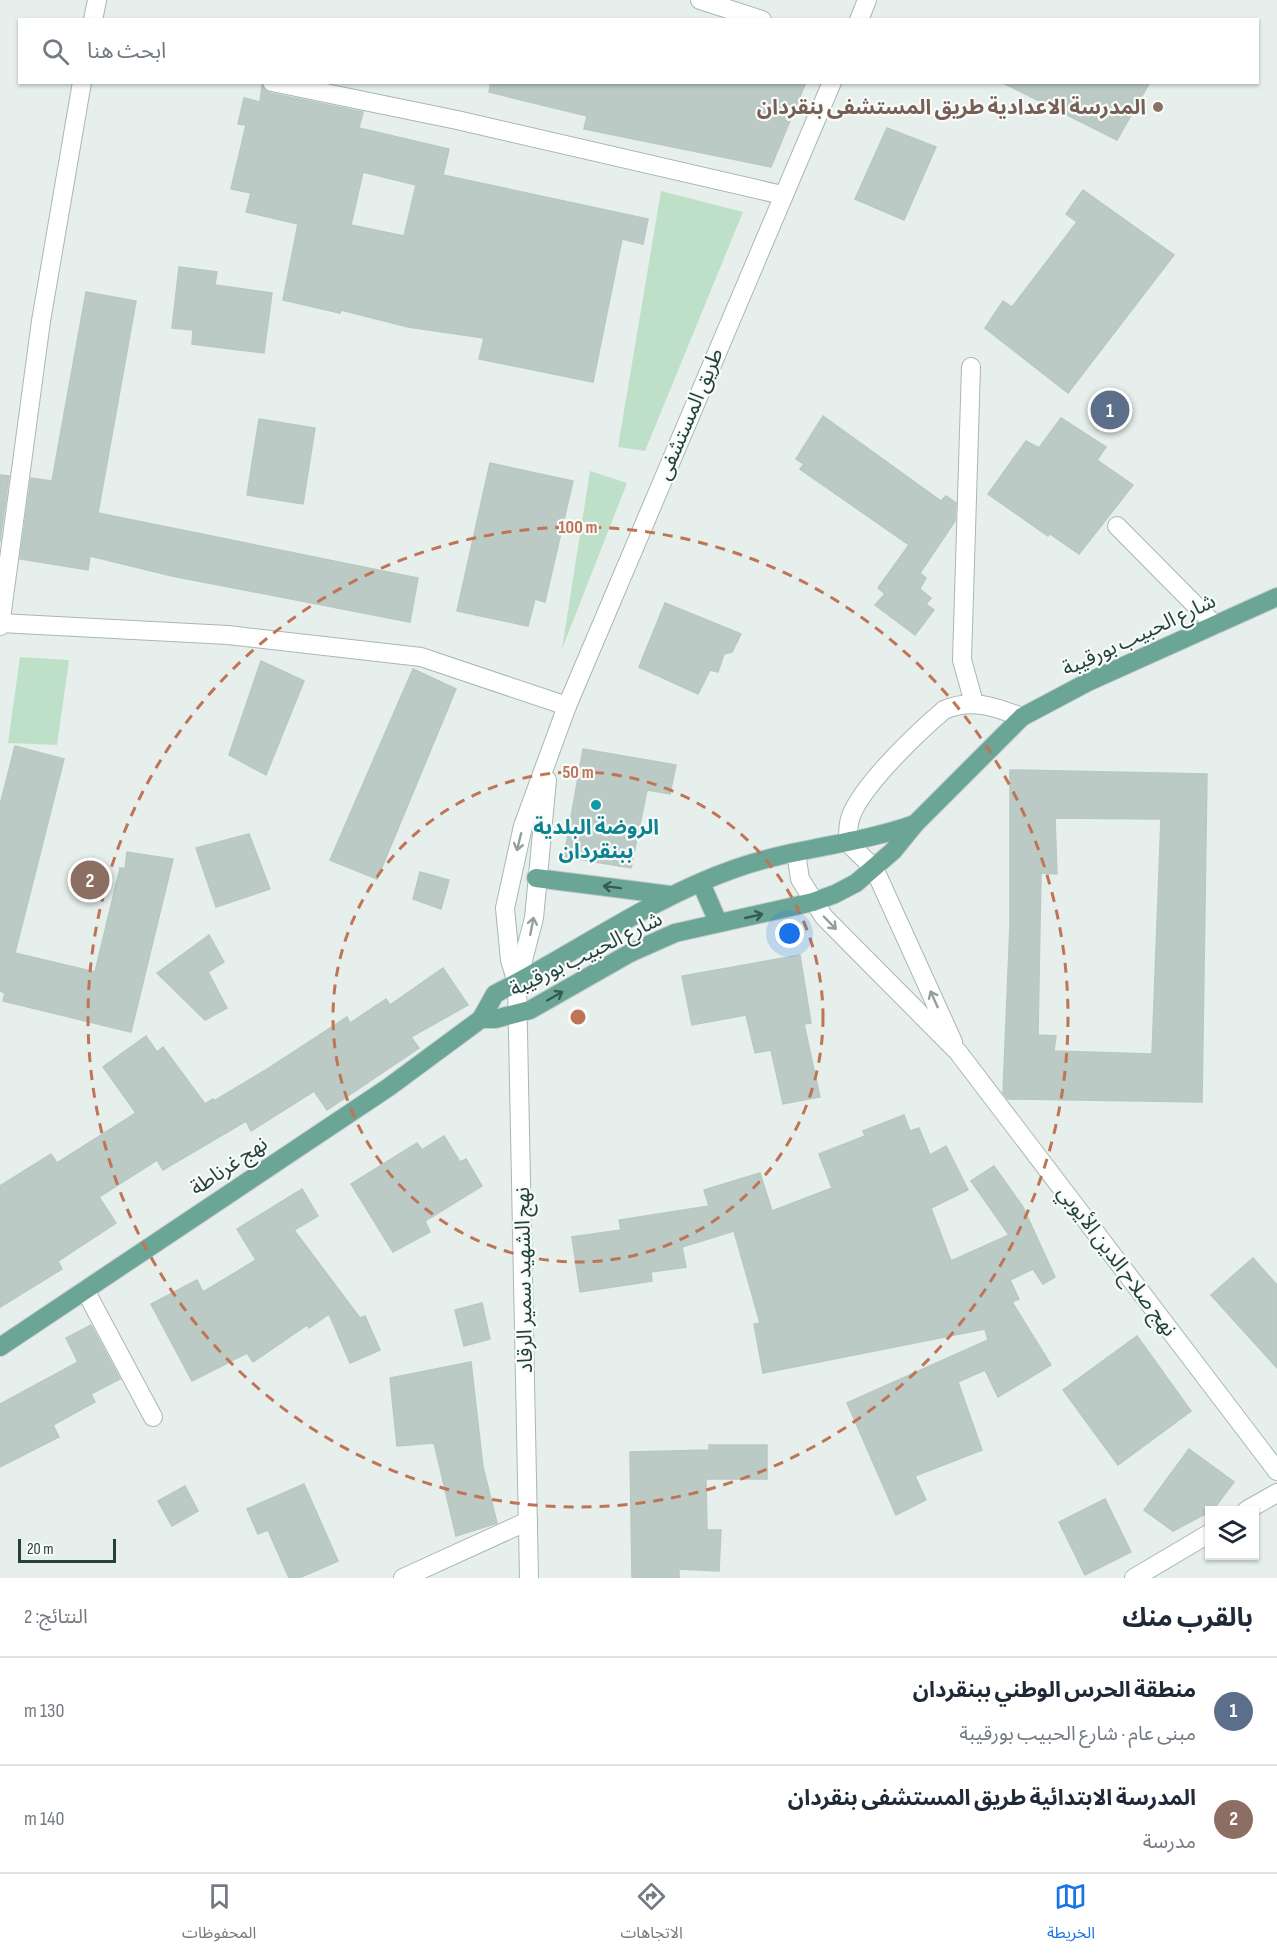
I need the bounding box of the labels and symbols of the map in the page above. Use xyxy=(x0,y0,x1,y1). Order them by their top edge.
place label: المدرسة الاعدادية طريق المستشفى بنقردان xyxy=(757,95,1146,120)
marker: المدرسة الاعدادية طريق المستشفى بنقردان xyxy=(1151,100,1165,114)
street label: طريق المستشفى xyxy=(651,344,729,484)
pin: 1 xyxy=(1090,388,1130,432)
text: 100 m xyxy=(559,517,598,538)
street label: شارع الحبيب بورقيبة xyxy=(1058,588,1221,683)
text: 50 m xyxy=(562,762,594,783)
marker: الروضة البلدية ببنقردان xyxy=(589,798,603,812)
place label: الروضة البلدية ببنقردان xyxy=(533,815,659,864)
one-way arrow xyxy=(513,833,525,852)
pin: 2 xyxy=(70,858,110,902)
one-way arrow xyxy=(602,882,622,893)
street label: شارع الحبيب بورقيبة xyxy=(506,906,667,1004)
one-way arrow xyxy=(744,909,763,921)
one-way arrow xyxy=(822,915,837,930)
one-way arrow xyxy=(527,917,538,936)
your location xyxy=(775,919,804,948)
one-way arrow xyxy=(546,989,563,1001)
one-way arrow xyxy=(928,990,939,1008)
centre of rings xyxy=(568,1007,588,1027)
street label: نهج غرناطة xyxy=(186,1131,273,1203)
street label: نهج صلاح الدين الأيوبي xyxy=(1050,1181,1182,1343)
street label: نهج الشهيد سمير الرقاد xyxy=(510,1187,540,1373)
scale bar xyxy=(18,1536,116,1564)

